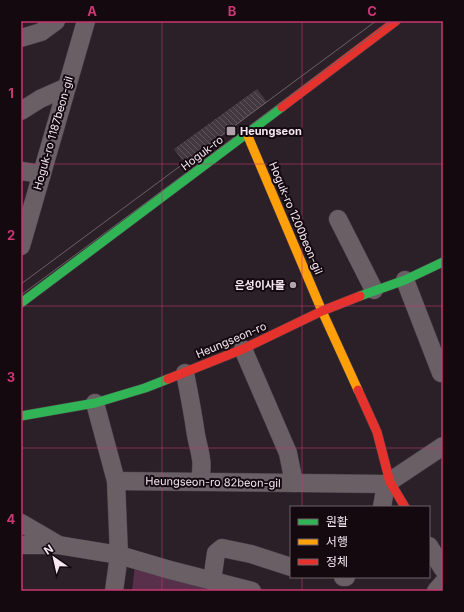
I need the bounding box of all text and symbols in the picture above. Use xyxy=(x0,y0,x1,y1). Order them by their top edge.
text: A xyxy=(87,3,97,19)
text: B xyxy=(228,3,237,19)
text: C xyxy=(367,3,377,19)
street label: Hoguk-ro 1187beon-gil xyxy=(30,75,76,191)
text: 1 xyxy=(8,85,14,101)
place label: Heungseon xyxy=(240,124,302,138)
marker: Heungseon xyxy=(225,125,237,137)
street label: Hoguk-ro xyxy=(178,132,226,173)
street label: Hoguk-ro 1200beon-gil xyxy=(266,160,326,276)
text: 2 xyxy=(7,227,15,243)
place label: 은성이사몰 xyxy=(234,278,285,292)
marker: 은성이사몰 xyxy=(288,280,298,290)
street label: Heungseon-ro xyxy=(194,319,269,361)
text: 3 xyxy=(7,369,15,385)
street label: Heungseon-ro 82beon-gil xyxy=(145,474,281,490)
legend xyxy=(290,506,430,578)
text: 4 xyxy=(7,511,16,527)
text: 원활 xyxy=(326,514,348,529)
text: 서행 xyxy=(326,534,348,549)
north arrow xyxy=(34,538,74,578)
text: N xyxy=(41,542,56,558)
text: 정체 xyxy=(326,554,348,569)

